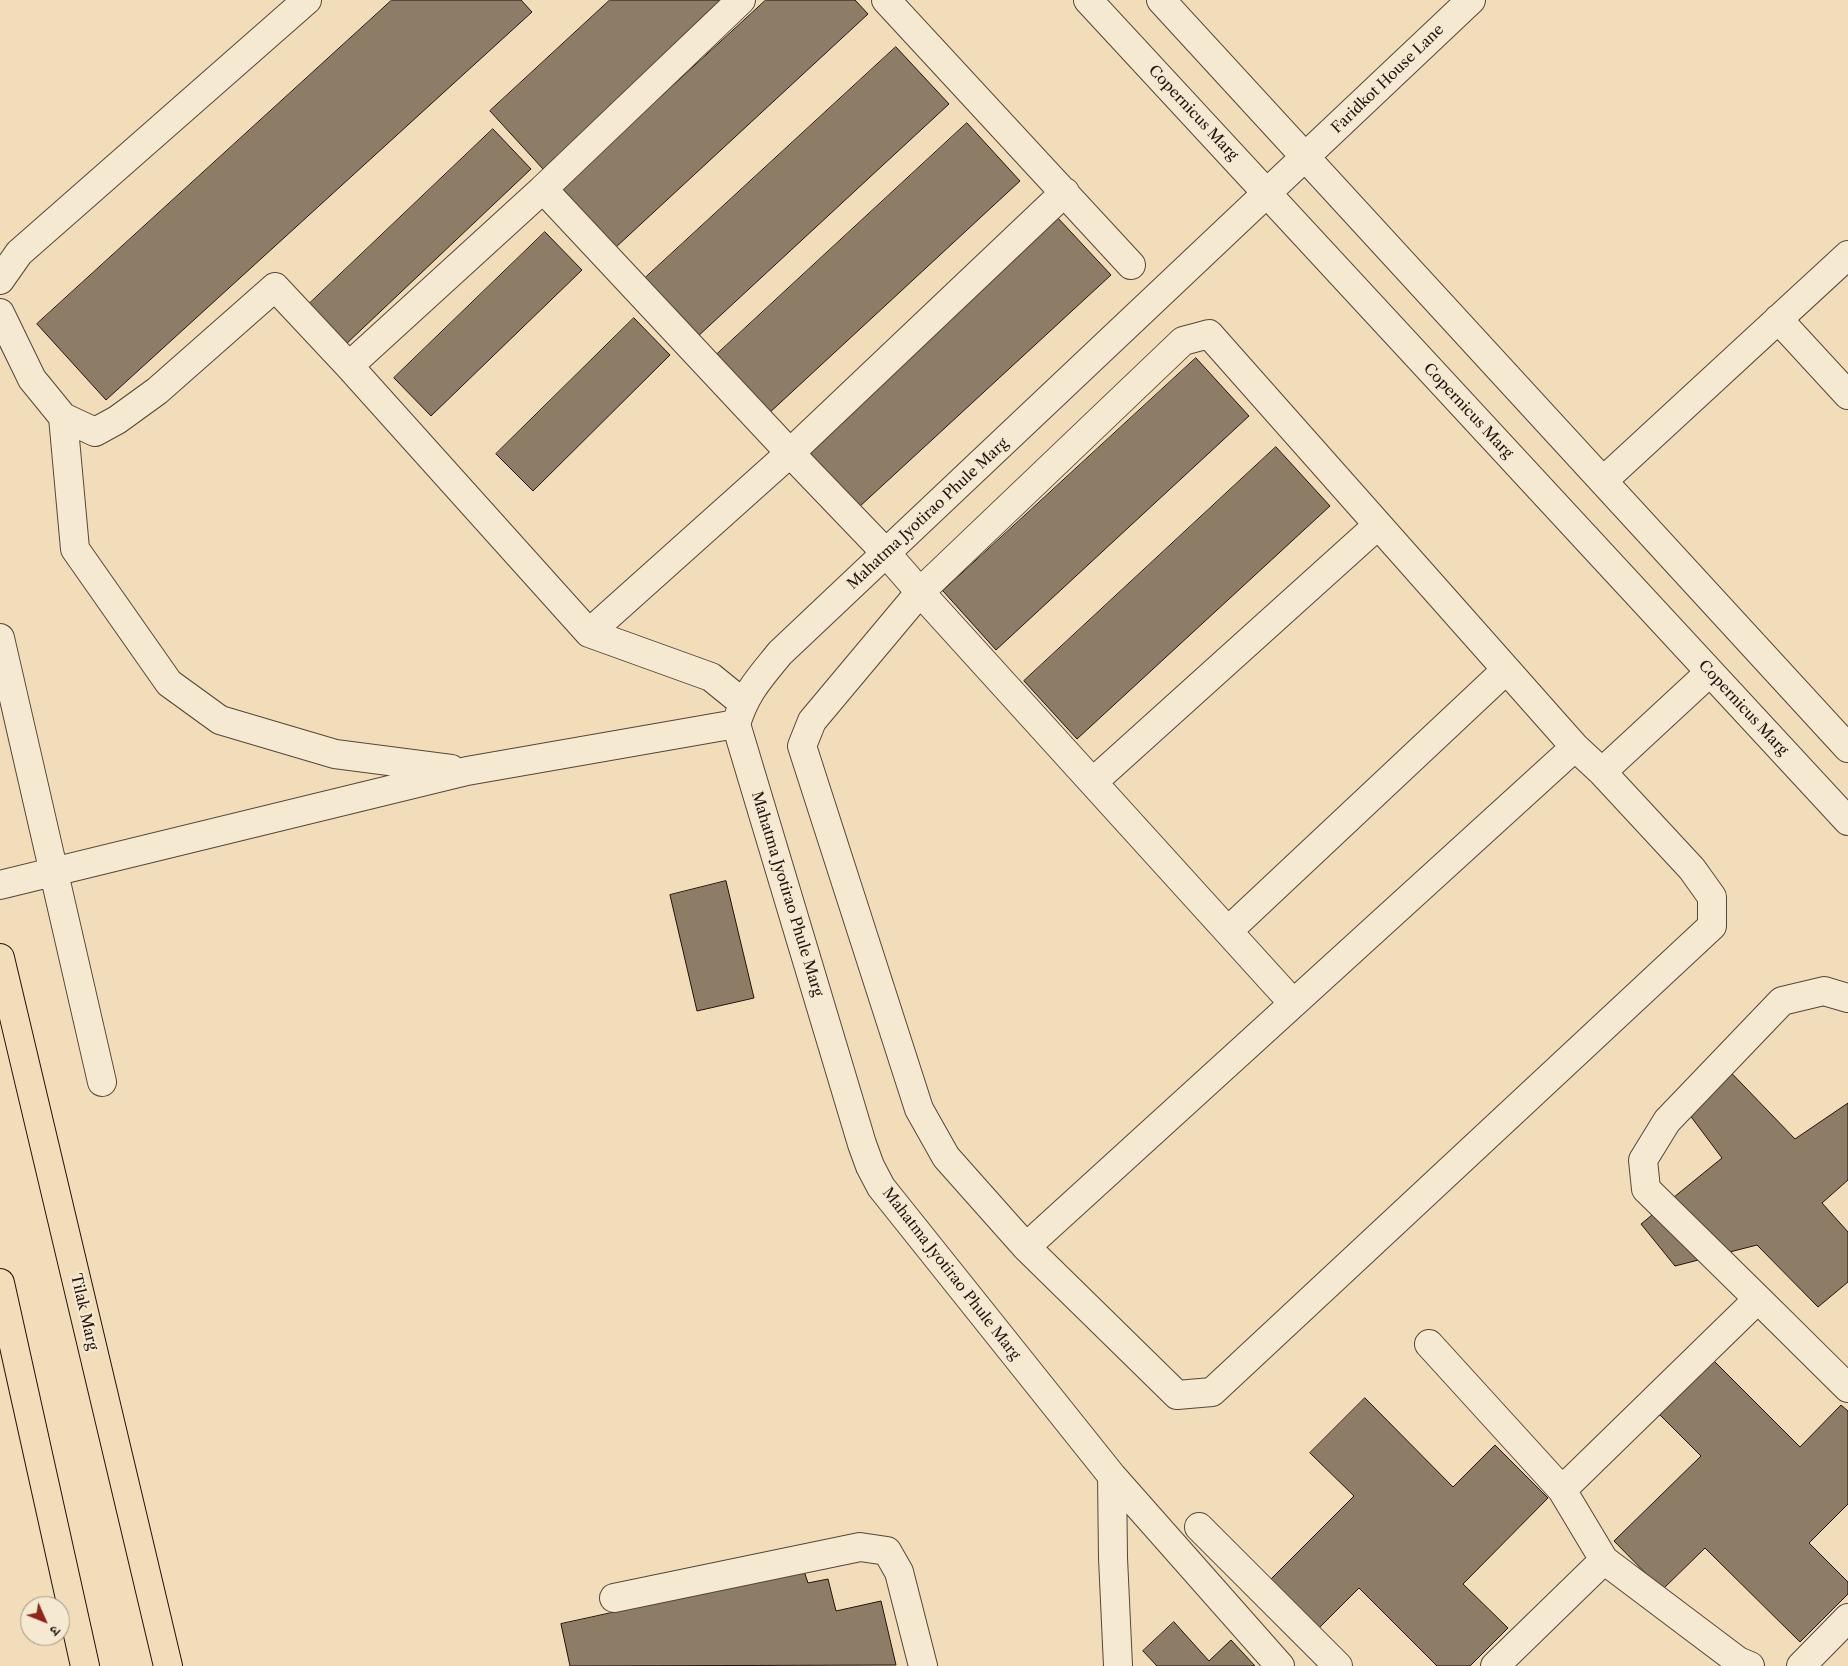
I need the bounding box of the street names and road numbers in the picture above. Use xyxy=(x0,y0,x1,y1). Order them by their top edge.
street label: Faridkot House Lane xyxy=(1328,21,1448,137)
street label: Copernicus Marg xyxy=(1144,62,1242,164)
street label: Copernicus Marg xyxy=(1419,360,1517,462)
street label: Mahatma Jyotirao Phule Marg xyxy=(844,435,1012,593)
street label: Copernicus Marg xyxy=(1694,657,1792,759)
street label: Mahatma Jyotirao Phule Marg xyxy=(747,789,827,999)
street label: Mahatma Jyotirao Phule Marg xyxy=(878,1184,1024,1364)
street label: Tilak Marg xyxy=(66,1272,102,1352)

